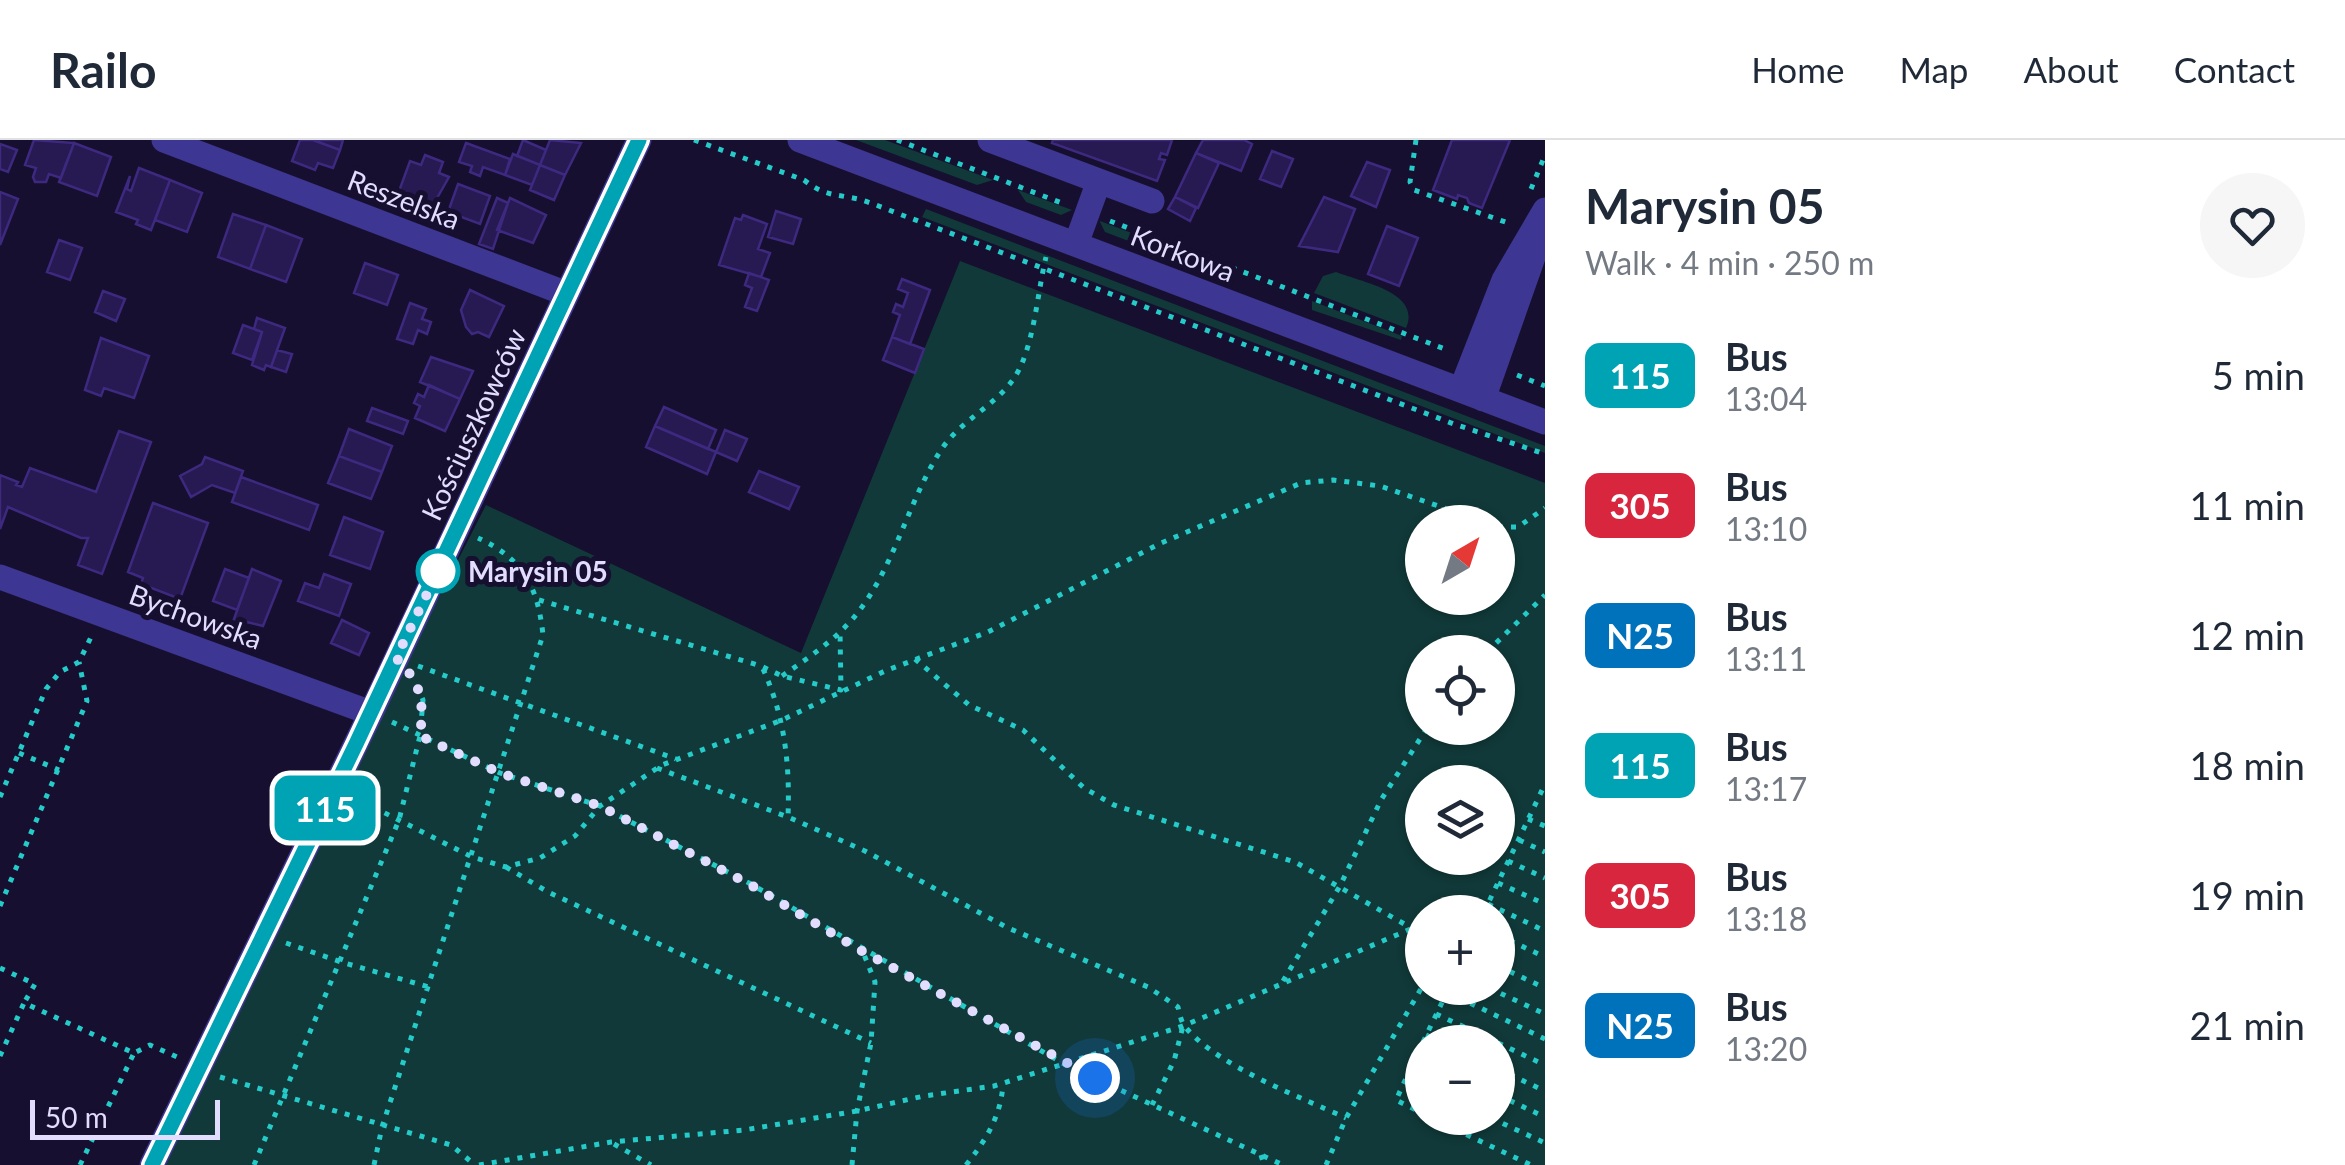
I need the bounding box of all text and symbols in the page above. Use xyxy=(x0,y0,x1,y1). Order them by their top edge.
text: Railo xyxy=(50,41,157,98)
text: Home xyxy=(1751,48,1844,90)
text: Map xyxy=(1899,48,1968,90)
text: About xyxy=(2023,48,2119,90)
text: Contact xyxy=(2174,48,2295,90)
street label: Reszelska xyxy=(343,162,465,236)
button: heart xyxy=(2200,173,2305,278)
text: Marysin 05 xyxy=(1585,177,1825,234)
street label: Korkowa xyxy=(1126,218,1240,288)
text: Walk · 4 min · 250 m xyxy=(1585,243,1874,282)
street label: Kościuszkowców xyxy=(414,323,532,525)
text: Bus xyxy=(1725,333,1788,379)
text: 5 min xyxy=(2212,352,2305,398)
text: 115 xyxy=(1610,354,1670,396)
text: 13:04 xyxy=(1725,379,1807,418)
text: Bus xyxy=(1725,463,1788,509)
text: 11 min xyxy=(2190,482,2305,528)
text: 305 xyxy=(1610,484,1670,526)
north arrow xyxy=(1405,505,1515,615)
map controls xyxy=(1405,505,1515,1135)
text: 13:10 xyxy=(1725,509,1807,548)
marker: Marysin 05 xyxy=(417,550,459,592)
place label: Marysin 05 xyxy=(468,554,608,588)
street label: Bychowska xyxy=(125,576,267,656)
text: Bus xyxy=(1725,593,1788,639)
text: 12 min xyxy=(2190,612,2305,658)
text: N25 xyxy=(1606,614,1674,656)
button: locate xyxy=(1405,635,1515,745)
text: 13:11 xyxy=(1725,639,1807,678)
text: Bus xyxy=(1725,723,1788,769)
text: 18 min xyxy=(2190,742,2305,788)
text: 115 xyxy=(1610,744,1670,786)
button: layers xyxy=(1405,765,1515,875)
text: 13:17 xyxy=(1725,769,1807,808)
line badge: 115 xyxy=(268,776,382,840)
text: 115 xyxy=(295,787,355,829)
text: Bus xyxy=(1725,853,1788,899)
text: 19 min xyxy=(2190,872,2305,918)
text: 305 xyxy=(1610,874,1670,916)
button: + xyxy=(1405,895,1515,1005)
text: 13:18 xyxy=(1725,899,1807,938)
text: Bus xyxy=(1725,983,1788,1029)
text: 21 min xyxy=(2190,1002,2305,1048)
text: N25 xyxy=(1606,1004,1674,1046)
button: − xyxy=(1405,1025,1515,1135)
text: 13:20 xyxy=(1725,1029,1807,1068)
your location xyxy=(1070,1053,1120,1103)
scale bar xyxy=(30,1095,220,1140)
text: 50 m xyxy=(45,1100,108,1134)

